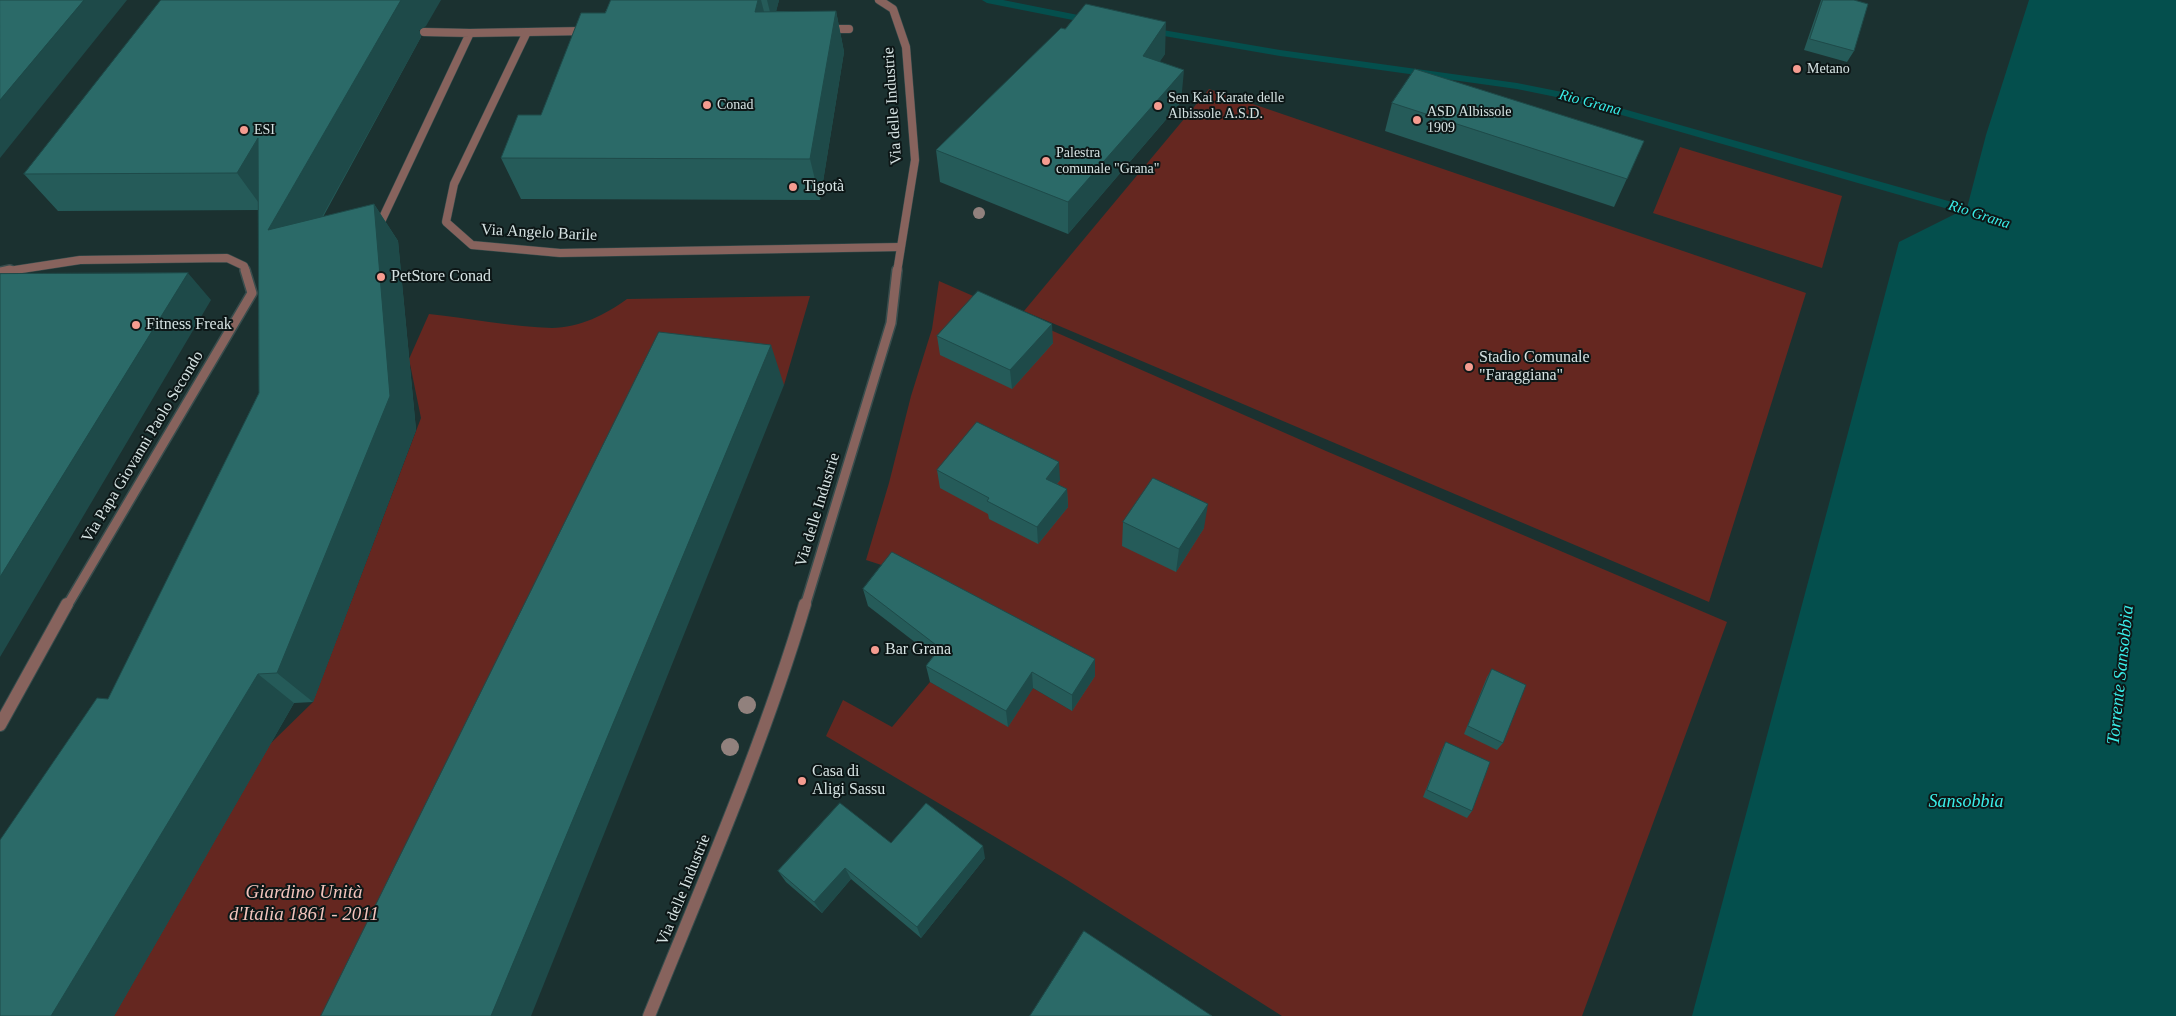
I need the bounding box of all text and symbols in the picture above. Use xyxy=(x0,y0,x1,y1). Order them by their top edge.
street label: Via delle Industrie xyxy=(879,46,907,166)
place label: Metano xyxy=(1807,61,1850,77)
marker: Metano xyxy=(1791,63,1803,75)
water label: Rio Grana xyxy=(1557,86,1623,120)
place label: Sen Kai Karate delle Albissole A.S.D. xyxy=(1168,90,1284,122)
place label: Conad xyxy=(717,97,754,113)
marker: Conad xyxy=(701,99,713,111)
marker: Sen Kai Karate delle Albissole A.S.D. xyxy=(1152,100,1164,112)
place label: ASD Albissole 1909 xyxy=(1427,104,1511,136)
marker: ASD Albissole 1909 xyxy=(1411,114,1423,126)
place label: ESI xyxy=(254,122,275,138)
marker: ESI xyxy=(238,124,250,136)
place label: Palestra comunale "Grana" xyxy=(1056,145,1160,178)
marker: Palestra comunale "Grana" xyxy=(1040,155,1052,167)
place label: Tigotà xyxy=(803,177,844,197)
marker: Tigotà xyxy=(787,181,799,193)
water label: Rio Grana xyxy=(1946,197,2012,233)
street label: Via Angelo Barile xyxy=(480,220,598,246)
place label: PetStore Conad xyxy=(391,267,491,287)
marker: PetStore Conad xyxy=(375,271,387,283)
place label: Fitness Freak xyxy=(146,315,232,335)
marker: Fitness Freak xyxy=(130,319,142,331)
street label: Via Papa Giovanni Paolo Secondo xyxy=(78,348,208,546)
place label: Stadio Comunale "Faraggiana" xyxy=(1479,348,1590,386)
marker: Stadio Comunale "Faraggiana" xyxy=(1463,361,1475,373)
street label: Via delle Industrie xyxy=(792,451,844,569)
water label: Torrente Sansobbia xyxy=(2103,604,2139,746)
place label: Bar Grana xyxy=(885,640,951,660)
marker: Bar Grana xyxy=(869,644,881,656)
place label: Casa di Aligi Sassu xyxy=(812,762,885,800)
marker: Casa di Aligi Sassu xyxy=(796,775,808,787)
water label: Sansobbia xyxy=(1928,791,2004,813)
street label: Via delle Industrie xyxy=(653,832,715,948)
park label: Giardino Unità d'Italia 1861 - 2011 xyxy=(229,882,379,926)

